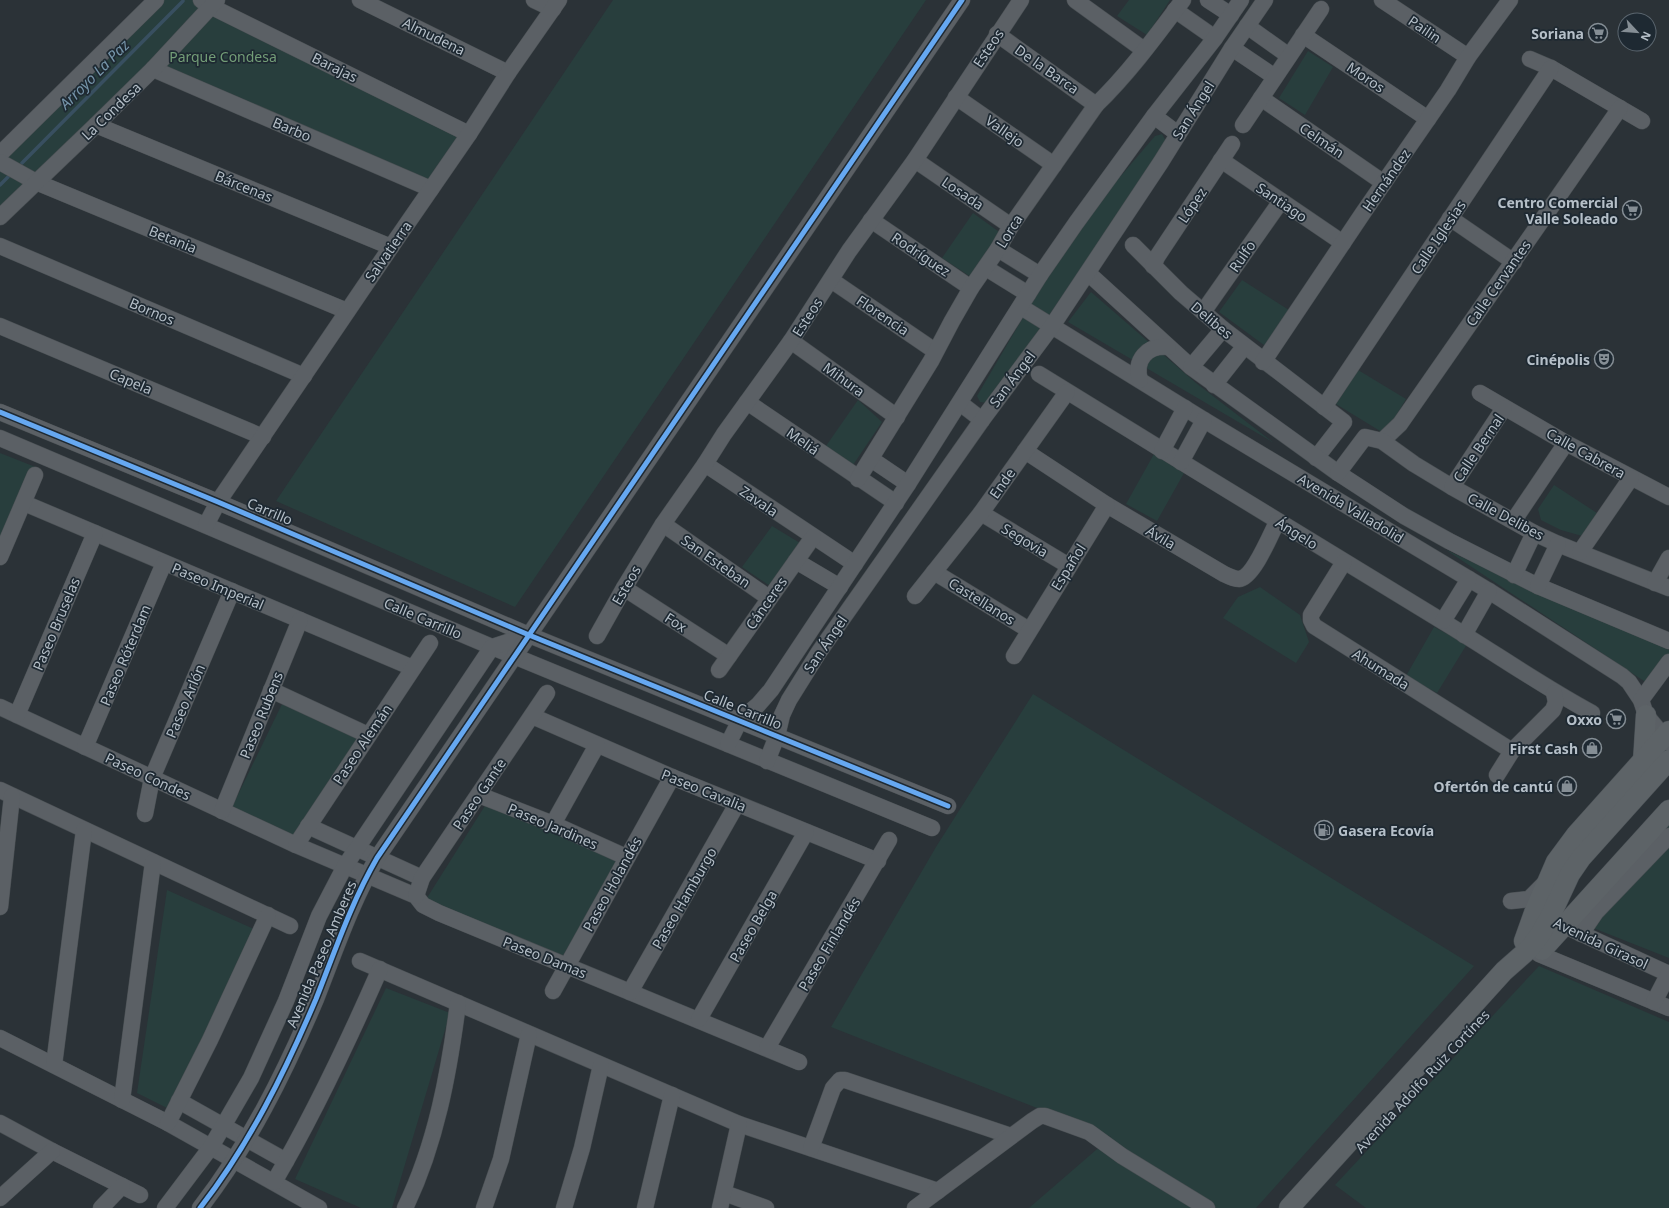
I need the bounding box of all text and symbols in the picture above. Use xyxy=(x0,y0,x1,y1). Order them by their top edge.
street label: Pailin xyxy=(1405,11,1445,47)
north arrow xyxy=(1617,12,1657,52)
street label: Almudena xyxy=(400,13,468,59)
supermarket icon: Soriana xyxy=(1587,22,1609,44)
place label: Soriana xyxy=(1531,24,1584,43)
street label: Esteos xyxy=(968,25,1008,71)
text: N xyxy=(1638,29,1655,44)
water label: Arroyo La Paz xyxy=(54,35,133,114)
street label: De la Barca xyxy=(1011,40,1083,98)
park label: Parque Condesa xyxy=(169,47,277,66)
street label: Barajas xyxy=(309,48,361,86)
street label: Moros xyxy=(1343,57,1389,97)
street label: San Ángel xyxy=(1168,77,1218,143)
street label: La Condesa xyxy=(77,78,145,144)
street label: Vallejo xyxy=(982,111,1028,151)
street label: Barbo xyxy=(270,112,314,146)
street label: Celmán xyxy=(1296,118,1348,162)
street label: Hernández xyxy=(1358,145,1415,215)
street label: Bárcenas xyxy=(212,166,276,206)
street label: Losada xyxy=(938,172,988,214)
street label: Santiago xyxy=(1253,178,1311,226)
street label: López xyxy=(1173,183,1211,226)
place label: Centro Comercial Valle Soleado xyxy=(1497,193,1618,228)
street label: Calle Iglesias xyxy=(1406,196,1470,278)
supermarket icon: Centro Comercial Valle Soleado xyxy=(1621,199,1643,221)
street label: Lorca xyxy=(991,211,1027,251)
street label: Salvatierra xyxy=(360,217,416,285)
street label: Betania xyxy=(146,221,200,257)
street label: Rodríguez xyxy=(888,227,954,281)
street label: Calle Cervantes xyxy=(1461,236,1535,330)
street label: Rulfo xyxy=(1224,237,1260,275)
street label: Florencia xyxy=(853,290,913,340)
street label: Bornos xyxy=(127,293,178,329)
street label: Esteos xyxy=(787,294,827,340)
street label: Delibes xyxy=(1187,297,1237,343)
street label: San Ángel xyxy=(985,347,1039,411)
theatre icon: Cinépolis xyxy=(1593,348,1615,370)
place label: Cinépolis xyxy=(1526,350,1590,369)
street label: Mihura xyxy=(819,358,869,400)
street label: Capela xyxy=(107,364,155,398)
street label: Calle Bernal xyxy=(1448,410,1508,486)
street label: Meliá xyxy=(783,423,823,459)
street label: Calle Cabrera xyxy=(1543,423,1629,483)
street label: Ende xyxy=(985,464,1019,502)
street label: Avenida Valladolid xyxy=(1295,469,1407,547)
street label: Zavala xyxy=(736,481,782,521)
street label: Calle Delibes xyxy=(1464,488,1548,544)
street label: Carrillo xyxy=(244,493,296,529)
street label: Ángelo xyxy=(1272,513,1322,553)
street label: Segovia xyxy=(998,519,1052,561)
street label: Ávila xyxy=(1143,521,1179,553)
street label: San Esteban xyxy=(678,530,754,592)
street label: Español xyxy=(1046,540,1090,594)
street label: Paseo Imperial xyxy=(169,558,267,614)
street label: Esteos xyxy=(607,562,645,608)
street label: Cánceres xyxy=(741,573,791,633)
street label: Castellanos xyxy=(945,573,1019,629)
street label: Paseo Bruselas xyxy=(28,574,84,673)
street label: Calle Carrillo xyxy=(381,593,465,643)
street label: Paseo Róterdam xyxy=(95,601,155,709)
street label: Fox xyxy=(661,608,691,637)
street label: San Ángel xyxy=(799,612,851,676)
street label: Ahumada xyxy=(1349,644,1413,694)
street label: Paseo Arlón xyxy=(161,661,209,741)
street label: Paseo Rubens xyxy=(235,668,287,761)
street label: Calle Carrillo xyxy=(701,685,785,733)
street label: Paseo Alemán xyxy=(328,700,396,788)
supermarket icon: Oxxo xyxy=(1605,708,1627,730)
place label: Oxxo xyxy=(1566,710,1602,729)
shop icon: First Cash xyxy=(1581,737,1603,759)
place label: First Cash xyxy=(1510,739,1578,758)
street label: Paseo Condes xyxy=(102,748,194,804)
street label: Paseo Gante xyxy=(448,754,510,834)
street label: Paseo Cavalia xyxy=(659,764,749,816)
shop icon: Ofertón de cantú xyxy=(1556,775,1578,797)
place label: Ofertón de cantú xyxy=(1434,777,1553,796)
street label: Paseo Jardines xyxy=(505,799,601,854)
fuel station icon: Gasera Ecovía xyxy=(1313,819,1335,841)
place label: Gasera Ecovía xyxy=(1338,821,1434,840)
street label: Paseo Holandés xyxy=(578,833,646,935)
street label: Paseo Hamburgo xyxy=(647,844,721,952)
street label: Avenida Paseo Amberes xyxy=(281,877,361,1030)
street label: Paseo Belga xyxy=(725,887,781,965)
street label: Paseo Finlandés xyxy=(794,893,865,994)
street label: Avenida Girasol xyxy=(1551,913,1651,973)
street label: Paseo Damas xyxy=(500,932,590,983)
street label: Avenida Adolfo Ruiz Cortínes xyxy=(1351,1005,1494,1157)

